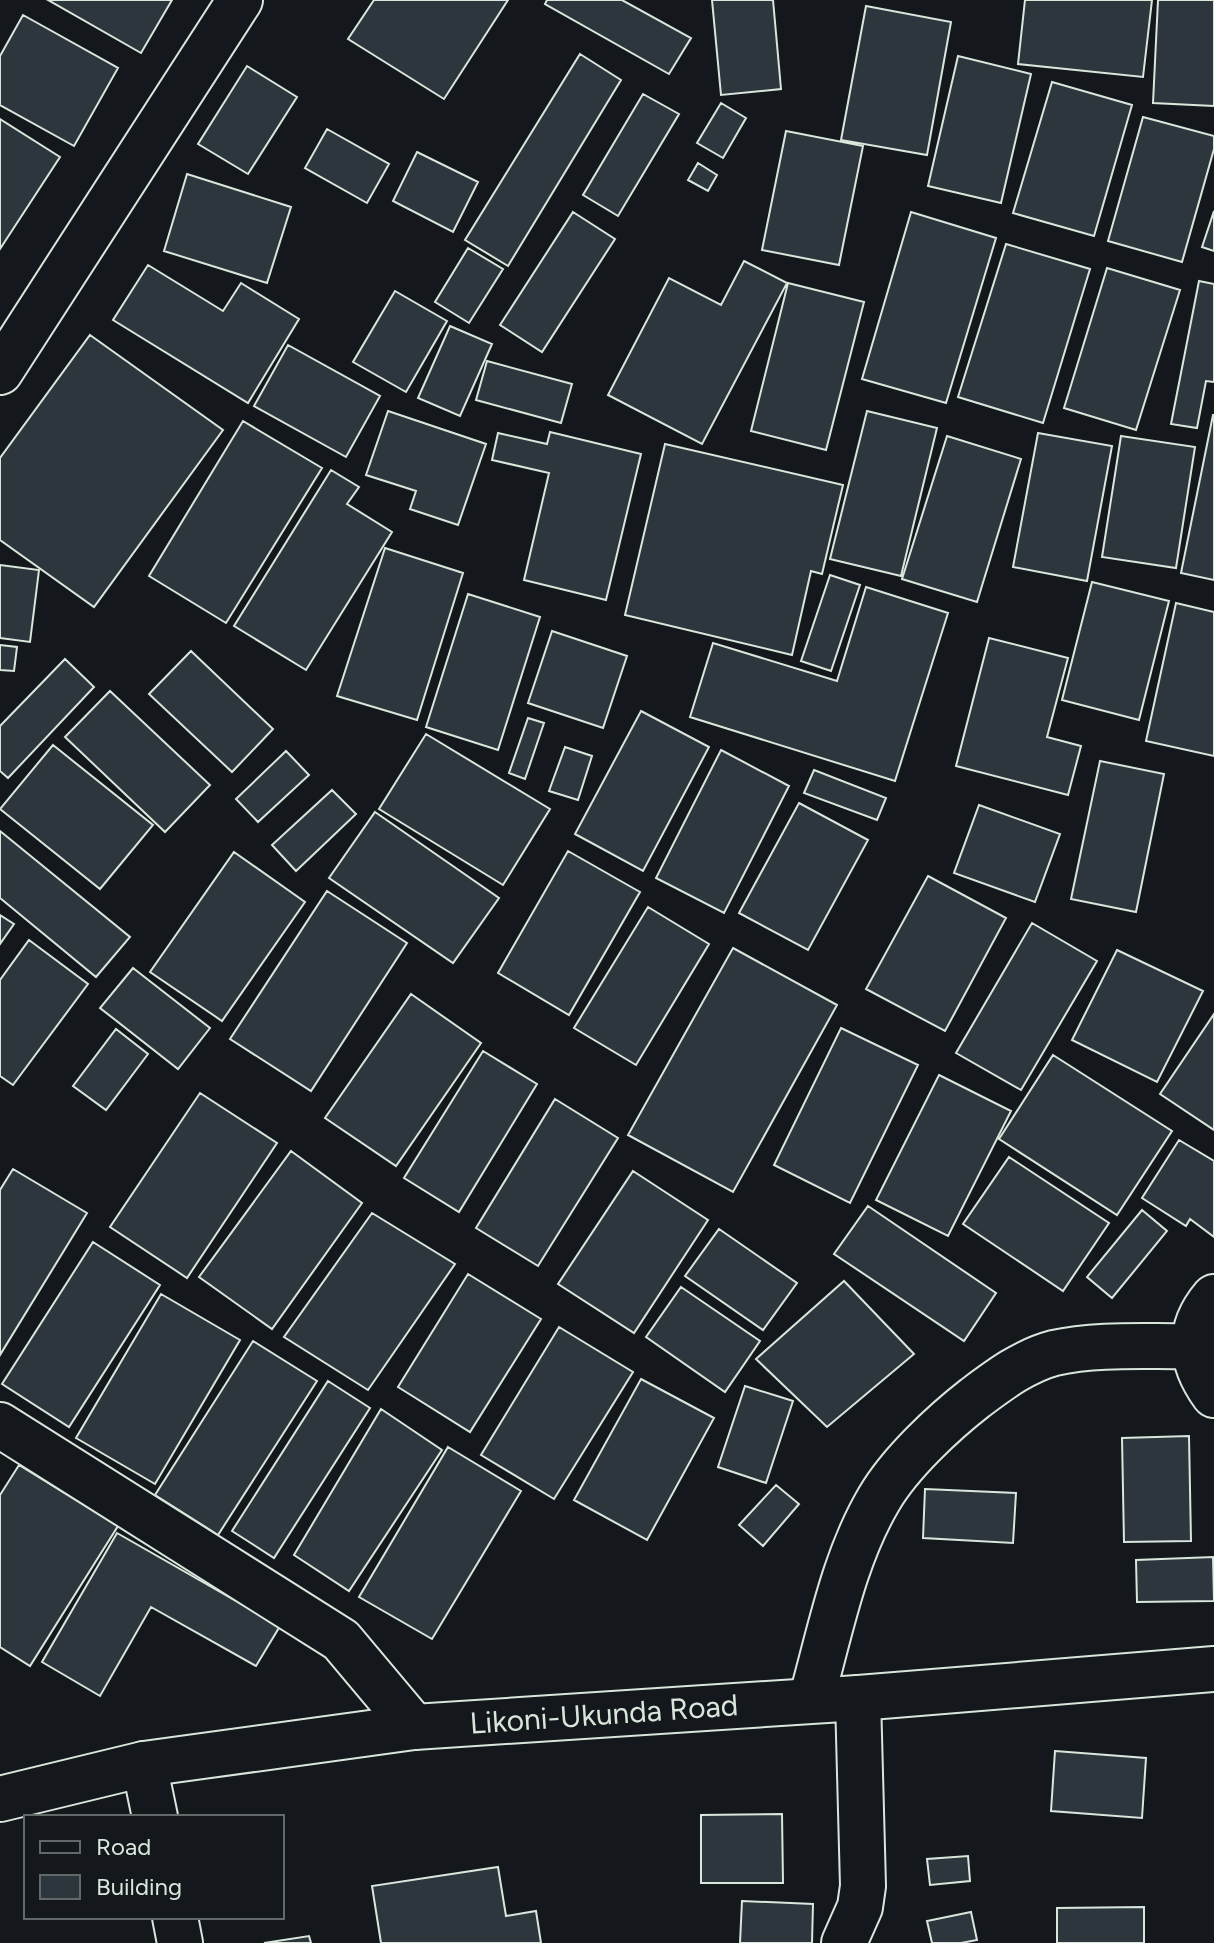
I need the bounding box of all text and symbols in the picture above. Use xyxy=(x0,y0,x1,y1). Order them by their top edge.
street label: Likoni-Ukunda Road xyxy=(469,1686,739,1742)
legend xyxy=(24,1815,284,1919)
text: Road xyxy=(96,1832,151,1861)
text: Building xyxy=(96,1872,182,1901)

